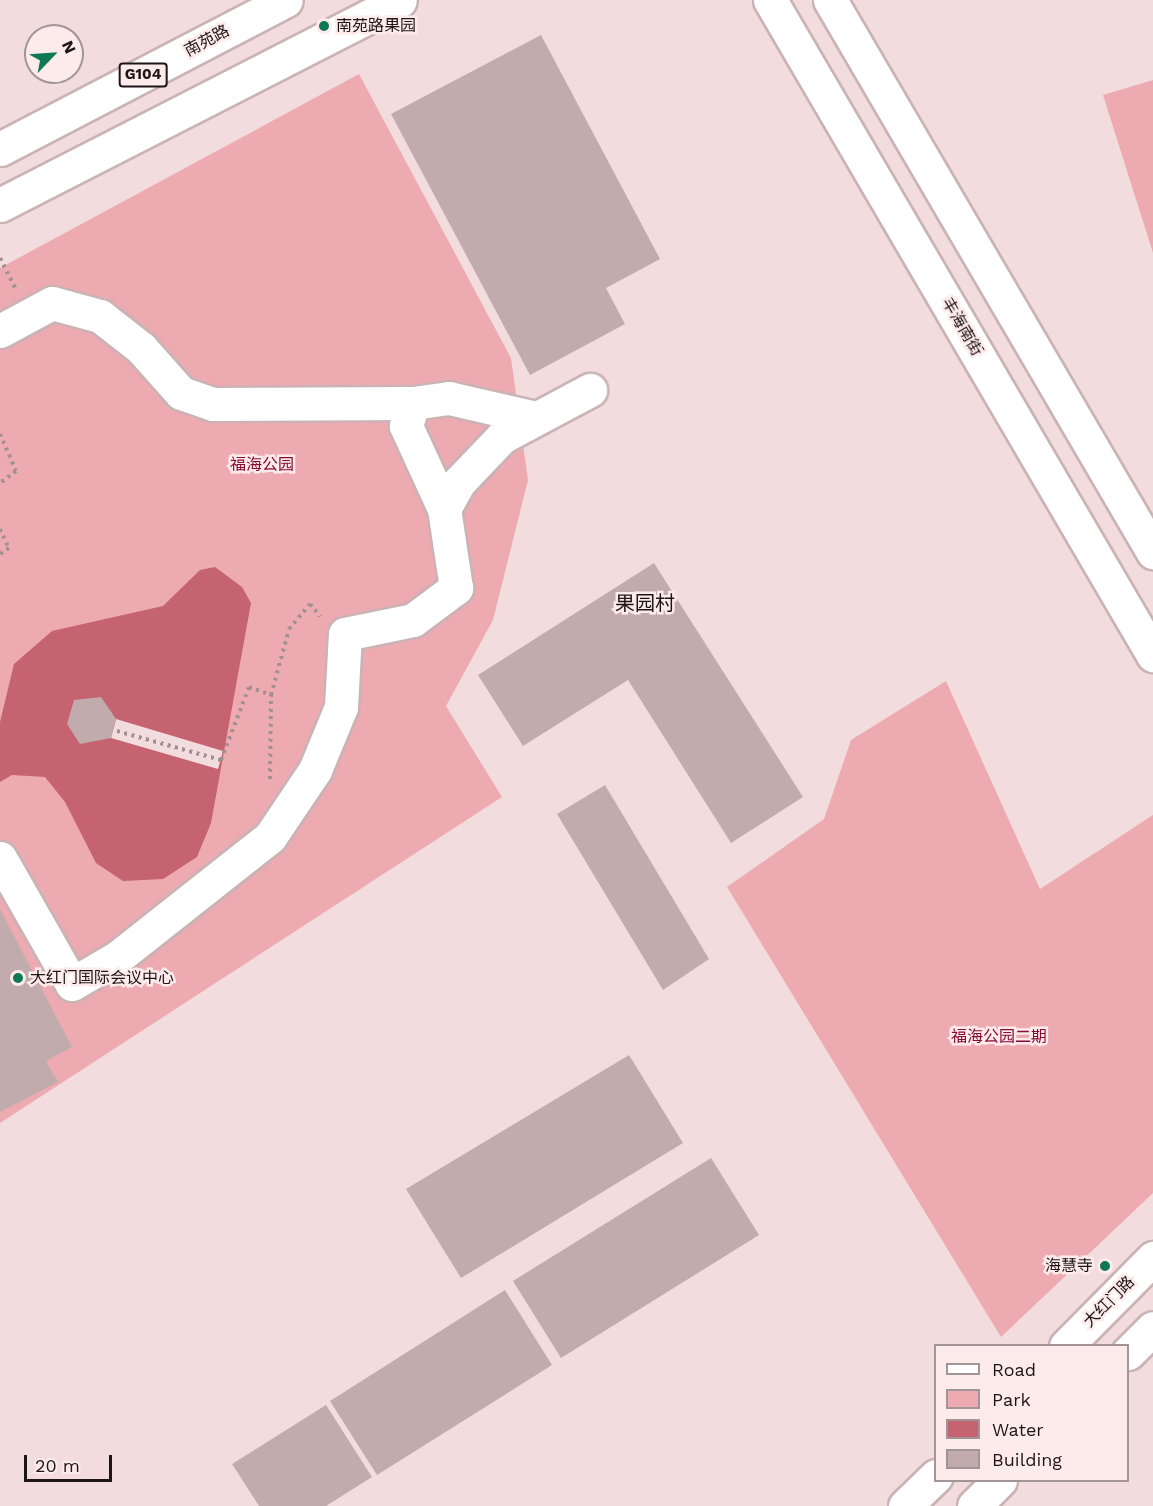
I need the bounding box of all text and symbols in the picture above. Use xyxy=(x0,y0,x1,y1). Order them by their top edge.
place label: 南苑路果园 xyxy=(336,16,416,36)
marker: 南苑路果园 xyxy=(317,19,331,33)
street label: 南苑路 xyxy=(181,21,233,61)
north arrow xyxy=(24,24,84,84)
text: N xyxy=(58,38,80,56)
road number: G104 xyxy=(118,63,168,87)
street label: 丰海南街 xyxy=(938,294,986,360)
park label: 福海公园 xyxy=(230,455,294,475)
district label: 果园村 xyxy=(615,591,675,615)
place label: 大红门国际会议中心 xyxy=(30,968,174,988)
marker: 大红门国际会议中心 xyxy=(11,971,25,985)
park label: 福海公园二期 xyxy=(951,1027,1047,1047)
place label: 海慧寺 xyxy=(1045,1256,1093,1276)
marker: 海慧寺 xyxy=(1098,1259,1112,1273)
street label: 大红门路 xyxy=(1080,1273,1138,1331)
legend xyxy=(934,1344,1129,1482)
text: Road xyxy=(992,1359,1036,1380)
text: Park xyxy=(992,1389,1031,1410)
text: Water xyxy=(992,1419,1044,1440)
scale bar xyxy=(27,1443,116,1481)
text: Building xyxy=(992,1449,1062,1470)
text: 20 m xyxy=(35,1455,80,1476)

